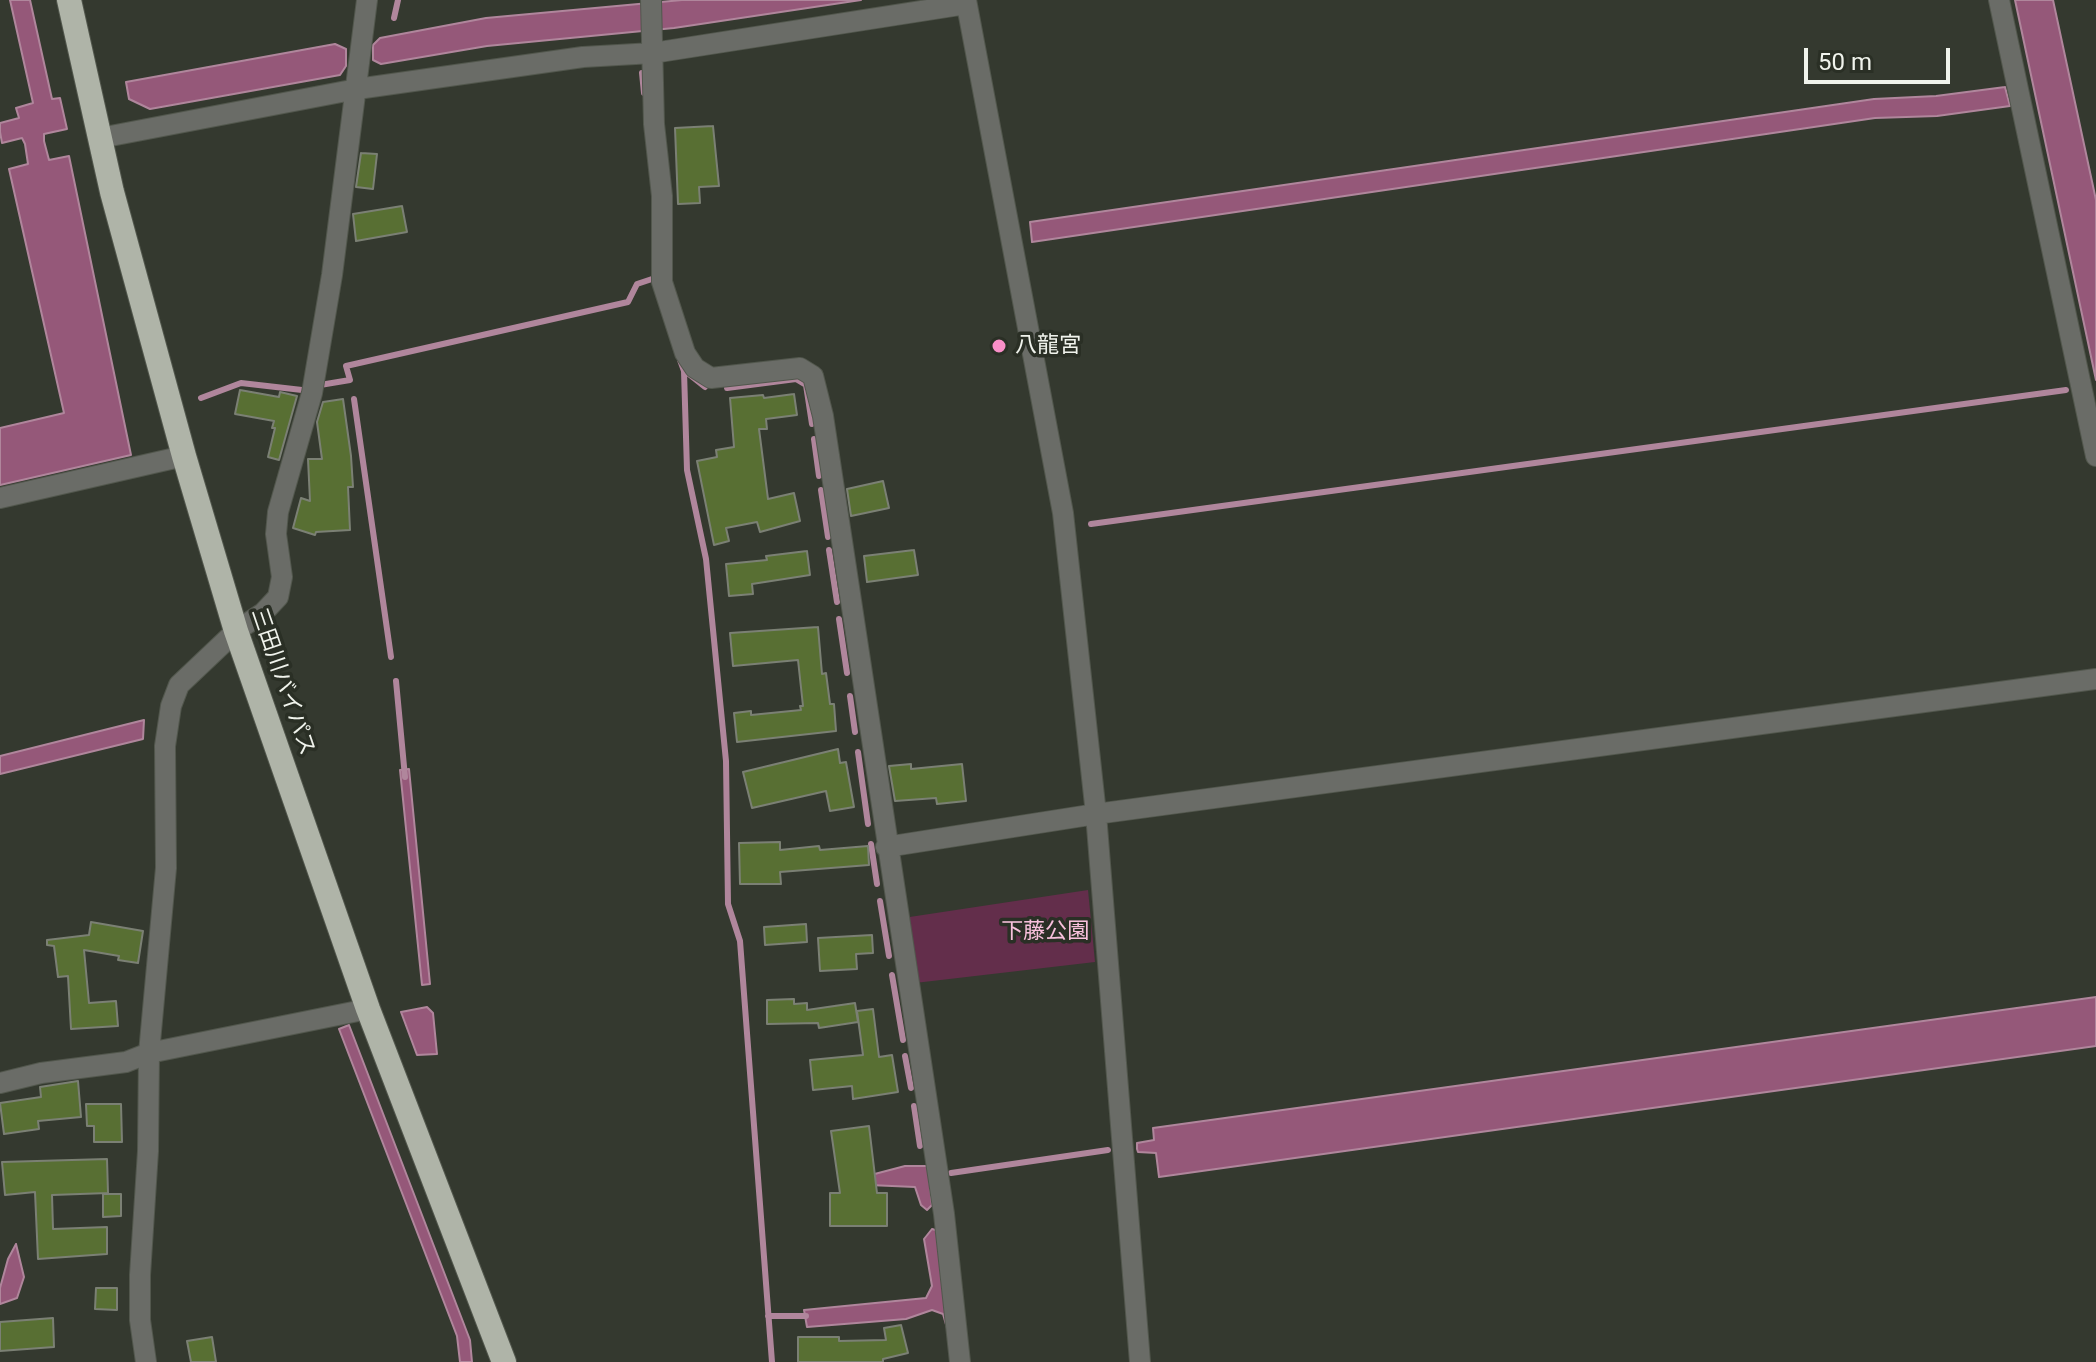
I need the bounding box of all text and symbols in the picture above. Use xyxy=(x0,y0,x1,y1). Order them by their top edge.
scale bar xyxy=(1808,32,1954,82)
text: 50 m xyxy=(1818,48,1872,76)
place label: 八龍宮 xyxy=(1015,333,1081,359)
marker: 八龍宮 xyxy=(990,337,1008,355)
street label: 三田川バイパス xyxy=(244,605,320,759)
park label: 下藤公園 xyxy=(1001,919,1089,945)

